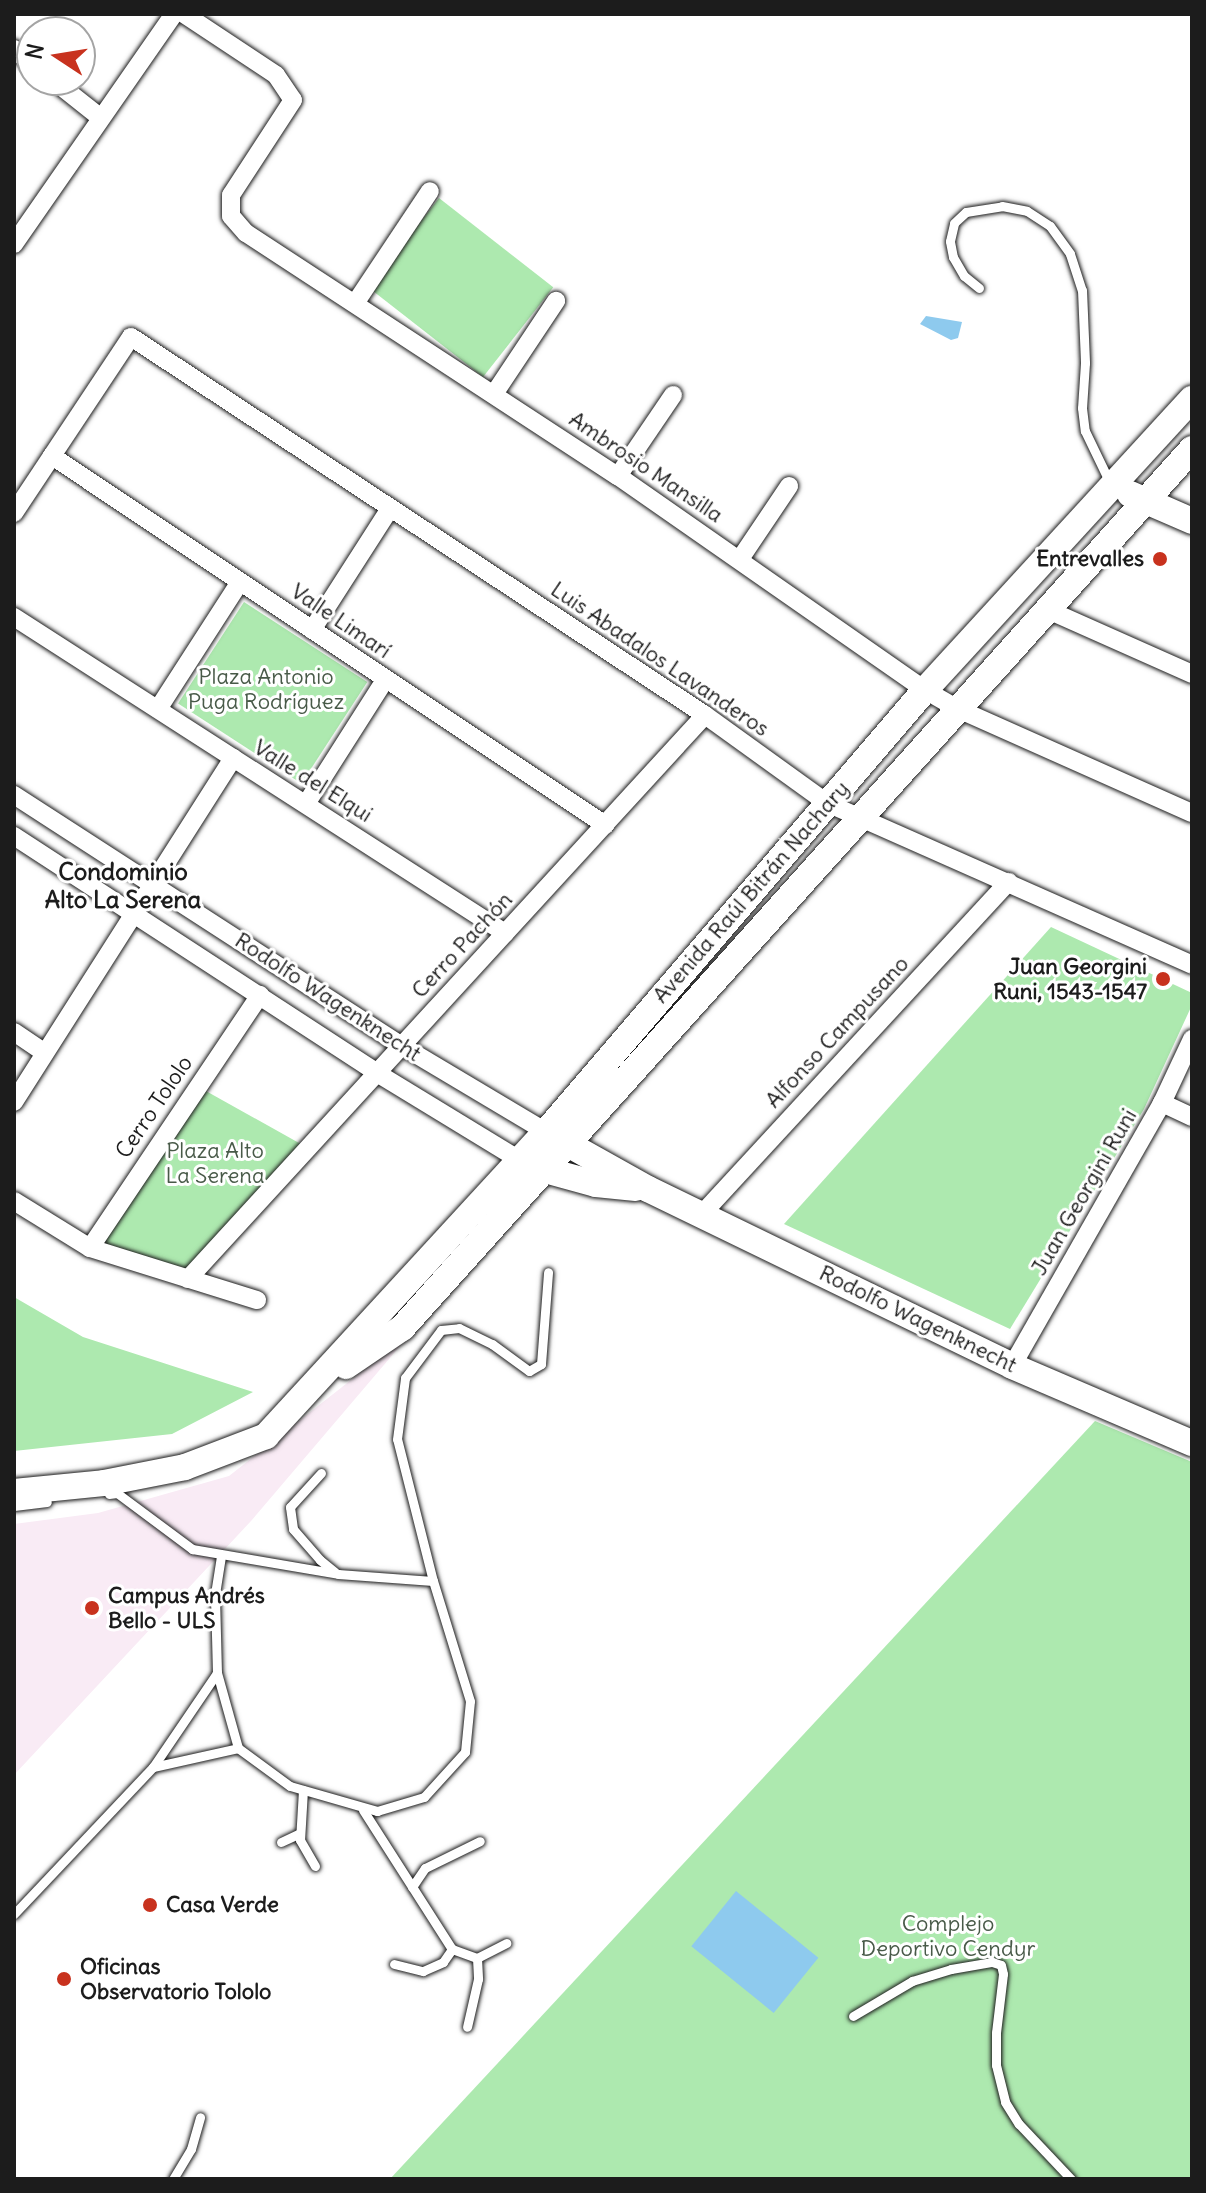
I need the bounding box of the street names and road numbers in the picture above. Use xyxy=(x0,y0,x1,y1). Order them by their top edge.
street label: Ambrosio Mansilla xyxy=(564,406,728,528)
street label: Luis Abadalos Lavanderos xyxy=(546,576,774,742)
street label: Valle Limarí xyxy=(286,578,396,664)
street label: Valle del Elqui xyxy=(249,734,377,828)
street label: Avenida Raúl Bitrán Nachary xyxy=(647,776,855,1008)
street label: Cerro Pachón xyxy=(406,887,518,1003)
street label: Rodolfo Wagenknecht xyxy=(230,927,426,1067)
street label: Alfonso Campusano xyxy=(760,951,914,1113)
street label: Cerro Tololo xyxy=(110,1051,198,1163)
street label: Juan Georgini Runi xyxy=(1026,1104,1142,1280)
street label: Rodolfo Wagenknecht xyxy=(815,1260,1021,1378)

